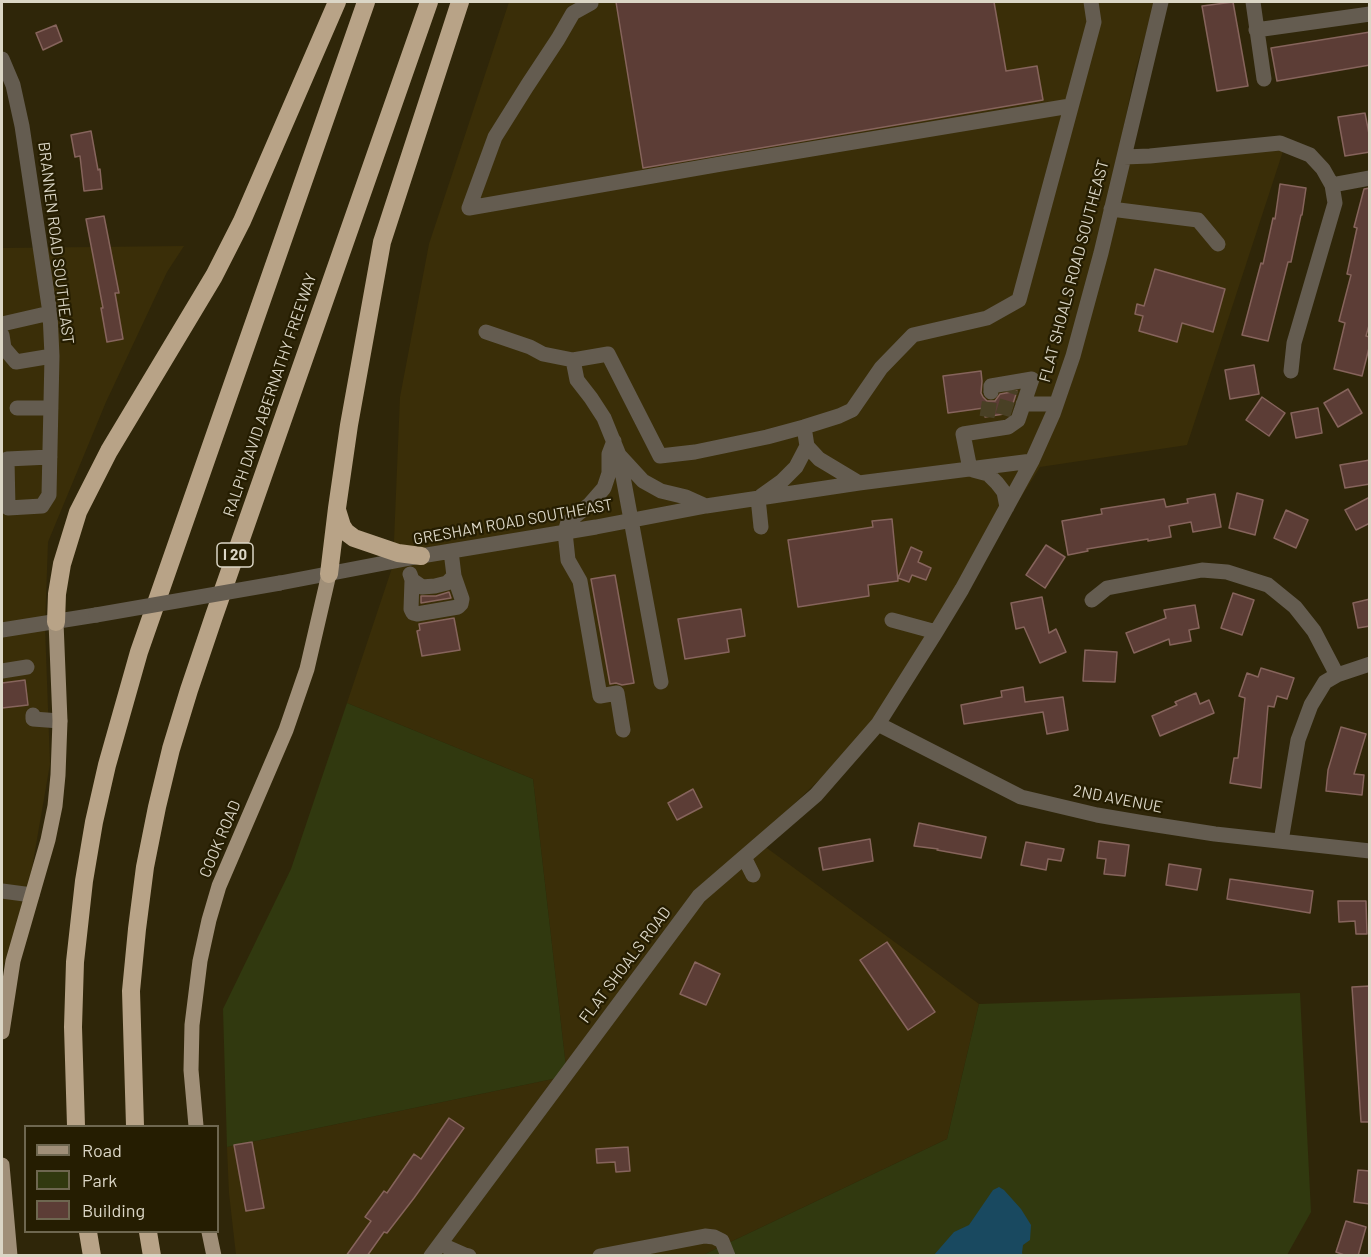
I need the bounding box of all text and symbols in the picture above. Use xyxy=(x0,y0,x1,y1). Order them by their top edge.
street label: BRANNEN ROAD SOUTHEAST xyxy=(34,141,78,345)
street label: FLAT SHOALS ROAD SOUTHEAST xyxy=(1035,158,1113,384)
street label: RALPH DAVID ABERNATHY FREEWAY xyxy=(219,271,321,519)
street label: GRESHAM ROAD SOUTHEAST xyxy=(412,495,614,549)
road number: I 20 xyxy=(217,543,253,567)
street label: 2ND AVENUE xyxy=(1072,781,1164,817)
street label: COOK ROAD xyxy=(195,798,245,880)
street label: FLAT SHOALS ROAD xyxy=(575,903,675,1027)
legend xyxy=(24,1125,219,1233)
text: Road xyxy=(82,1139,122,1161)
text: Park xyxy=(82,1169,117,1191)
text: Building xyxy=(82,1199,145,1221)

